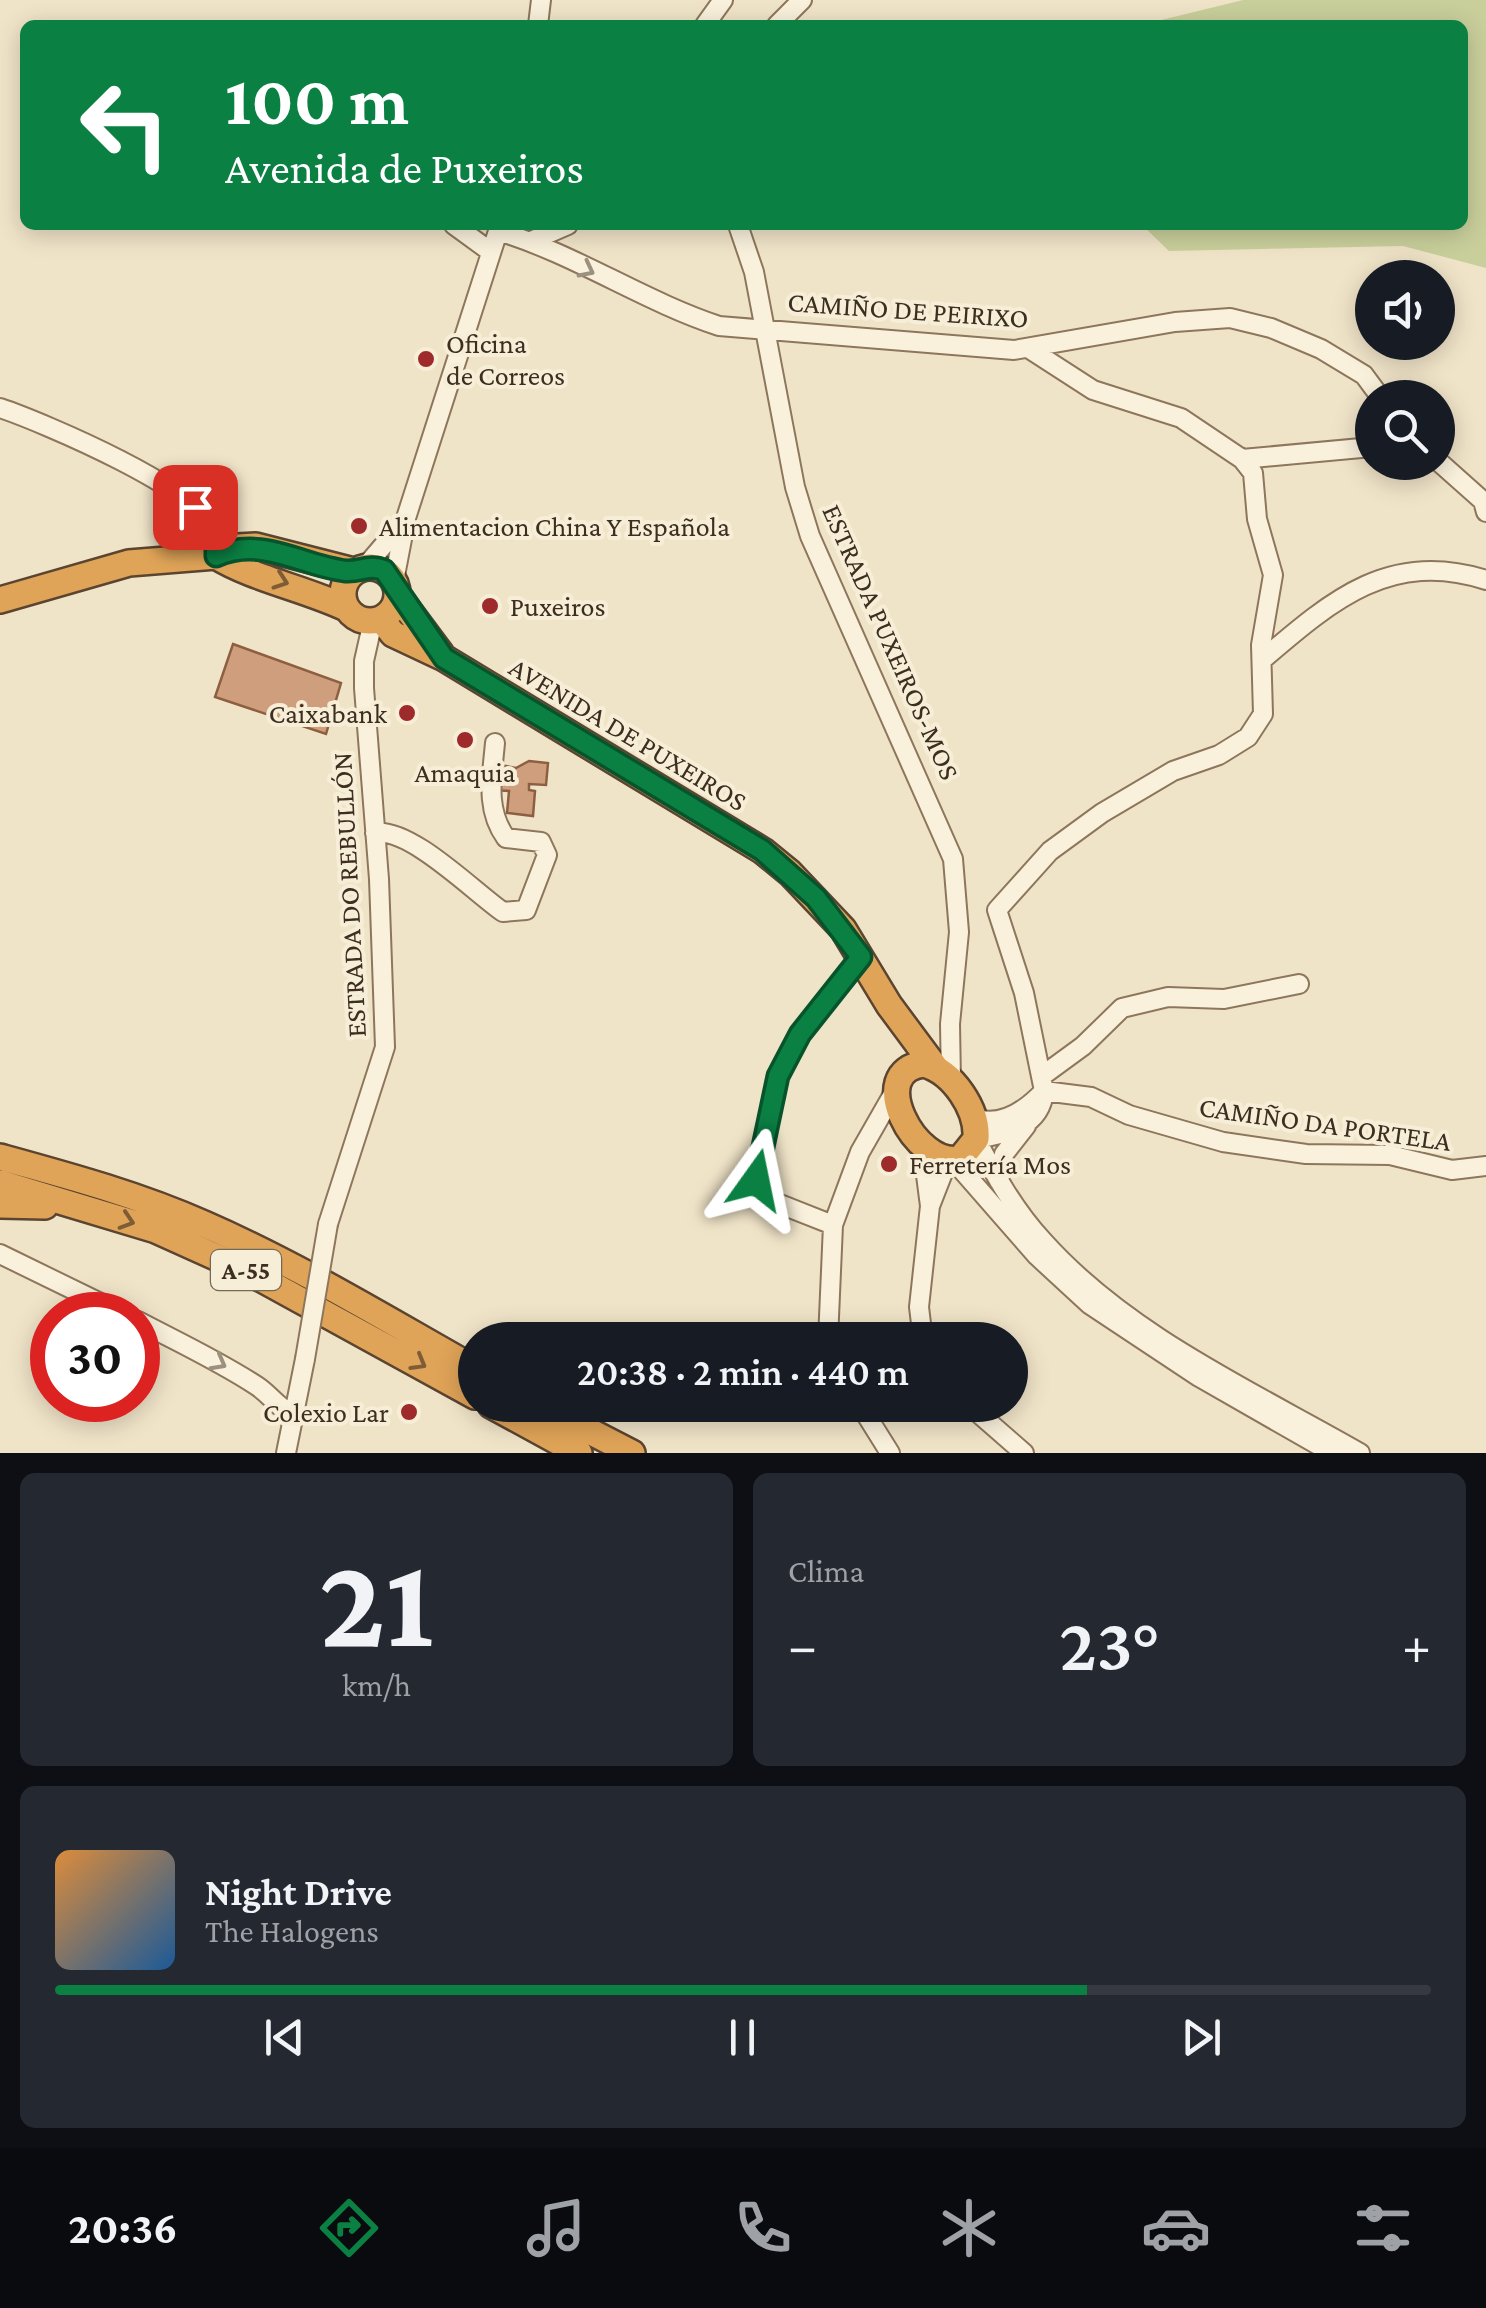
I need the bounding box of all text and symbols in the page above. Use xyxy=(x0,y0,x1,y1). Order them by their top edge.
icon: left xyxy=(60,60,190,190)
text: 100 m xyxy=(225,61,409,139)
text: Avenida de Puxeiros xyxy=(225,143,584,193)
one-way arrow xyxy=(577,258,595,277)
map controls xyxy=(1355,260,1455,480)
button: sound xyxy=(1355,260,1455,360)
street label: CAMIÑO DE PEIRIXO xyxy=(787,286,1029,334)
place label: Oficina de Correos xyxy=(446,328,565,391)
marker: Oficina de Correos xyxy=(415,348,437,370)
button: search xyxy=(1355,380,1455,480)
pin xyxy=(153,465,238,550)
icon: arrive xyxy=(168,480,223,535)
street label: ESTRADA PUXEIROS-MOS xyxy=(816,500,966,784)
place label: Alimentacion China Y Española xyxy=(379,511,730,542)
marker: Alimentacion China Y Española xyxy=(348,515,370,537)
one-way arrow xyxy=(272,569,289,589)
place label: Puxeiros xyxy=(510,591,605,622)
marker: Puxeiros xyxy=(479,595,501,617)
street label: AVENIDA DE PUXEIROS xyxy=(504,651,752,817)
place label: Caixabank xyxy=(269,698,388,729)
marker: Caixabank xyxy=(396,702,418,724)
marker: Amaquia xyxy=(454,729,476,751)
street label: ESTRADA DO REBULLÓN xyxy=(326,752,372,1038)
place label: Amaquia xyxy=(415,757,515,788)
street label: CAMIÑO DA PORTELA xyxy=(1197,1091,1453,1157)
position arrow xyxy=(704,1128,808,1232)
place label: Ferretería Mos xyxy=(909,1149,1071,1180)
marker: Ferretería Mos xyxy=(878,1153,900,1175)
one-way arrow xyxy=(118,1209,135,1229)
road number: A-55 xyxy=(211,1250,281,1290)
speed limit sign: 30 xyxy=(30,1292,160,1422)
one-way arrow xyxy=(209,1351,227,1371)
one-way arrow xyxy=(408,1351,426,1370)
text: 20:38 · 2 min · 440 m xyxy=(577,1351,909,1393)
place label: Colexio Lar xyxy=(263,1397,389,1428)
marker: Colexio Lar xyxy=(398,1401,420,1423)
text: 21 xyxy=(319,1529,434,1674)
text: Clima xyxy=(788,1553,864,1589)
text: 23° xyxy=(1059,1603,1160,1686)
text: − xyxy=(788,1615,817,1676)
text: + xyxy=(1402,1615,1431,1676)
text: km/h xyxy=(342,1667,411,1703)
text: Night Drive xyxy=(205,1871,392,1913)
text: The Halogens xyxy=(205,1913,379,1949)
icon: previous xyxy=(257,2010,312,2065)
icon: pause xyxy=(715,2010,770,2065)
icon: next xyxy=(1174,2010,1229,2065)
icon: directions xyxy=(314,2193,384,2263)
icon: music xyxy=(521,2193,591,2263)
icon: phone xyxy=(728,2193,798,2263)
icon: climate xyxy=(934,2193,1004,2263)
icon: car xyxy=(1141,2193,1211,2263)
icon: filters xyxy=(1348,2193,1418,2263)
text: 20:36 xyxy=(68,2203,178,2253)

